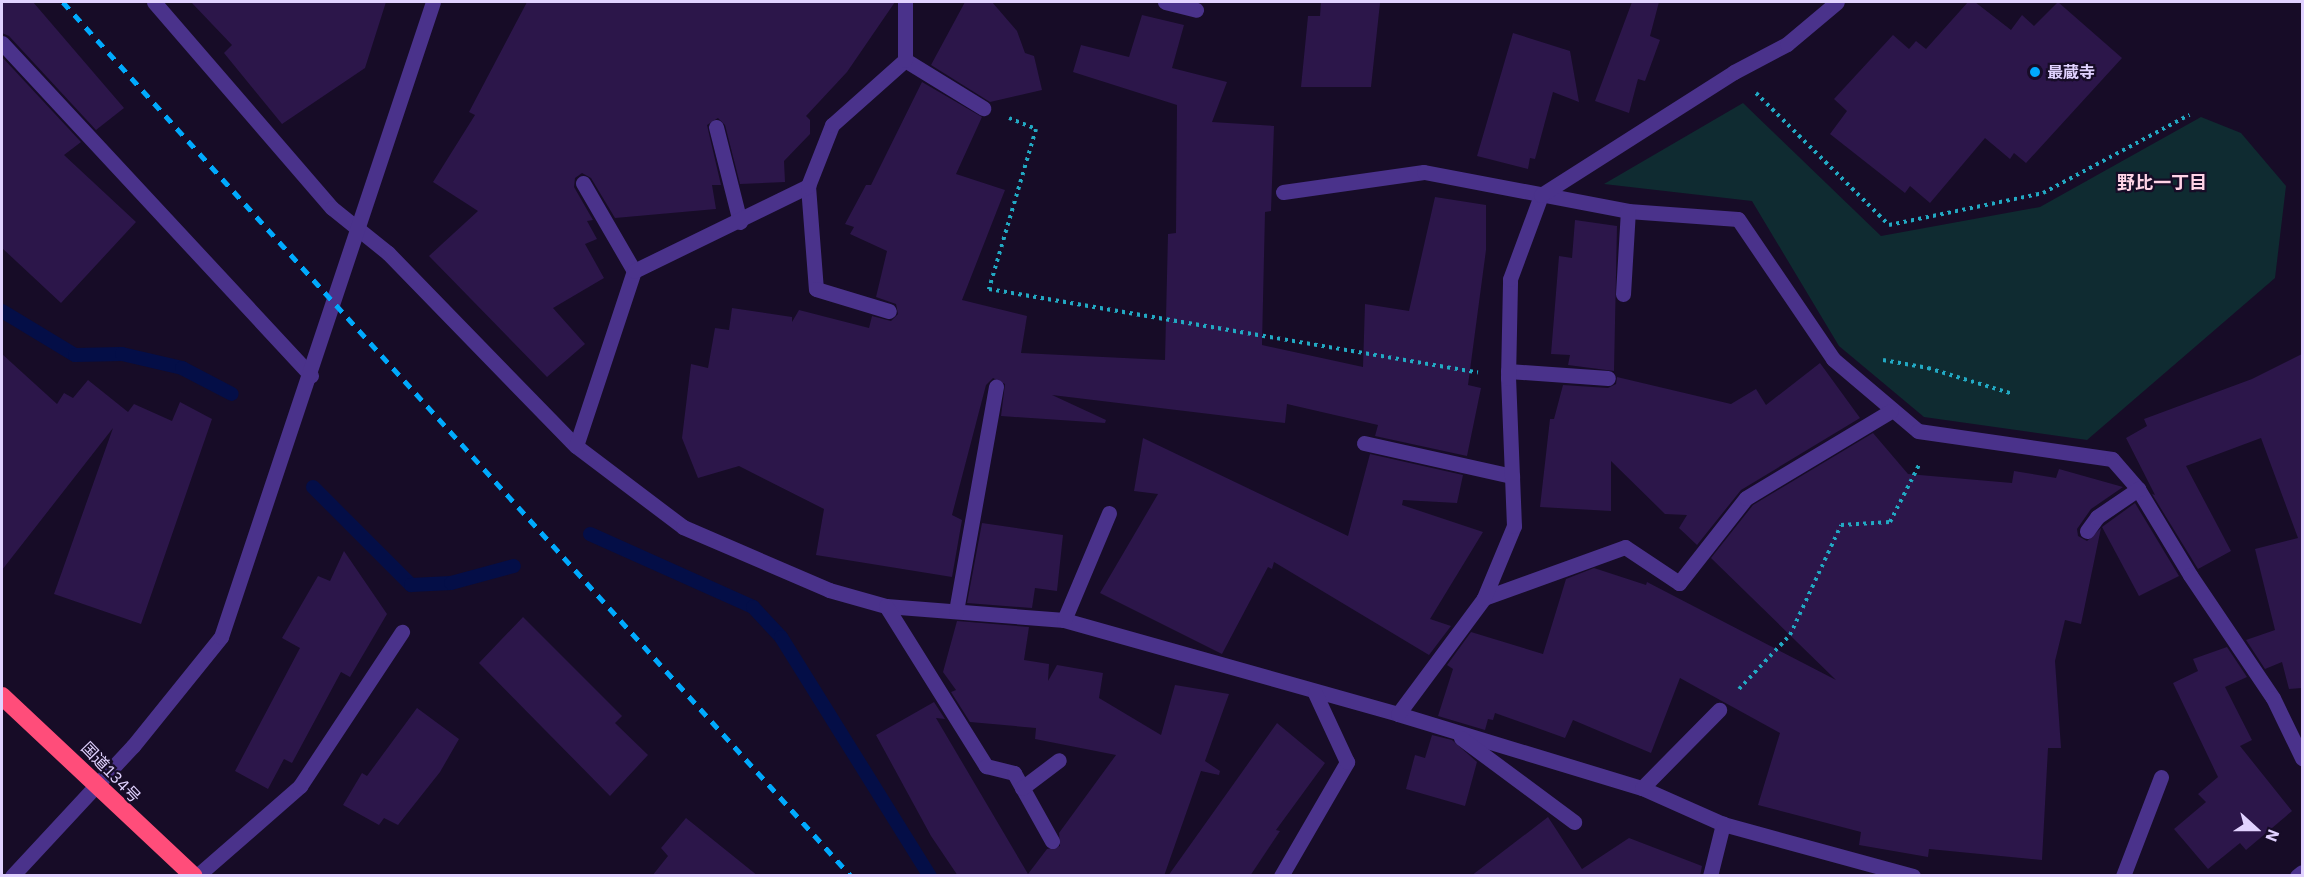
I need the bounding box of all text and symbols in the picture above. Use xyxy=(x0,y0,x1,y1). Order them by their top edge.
place label: 最蔵寺 xyxy=(2047,62,2095,82)
marker: 最蔵寺 xyxy=(2028,65,2042,79)
district label: 野比一丁目 xyxy=(2117,172,2207,194)
street label: 国道134号 xyxy=(77,738,145,806)
north arrow xyxy=(2226,799,2286,859)
text: N xyxy=(2261,826,2284,844)

